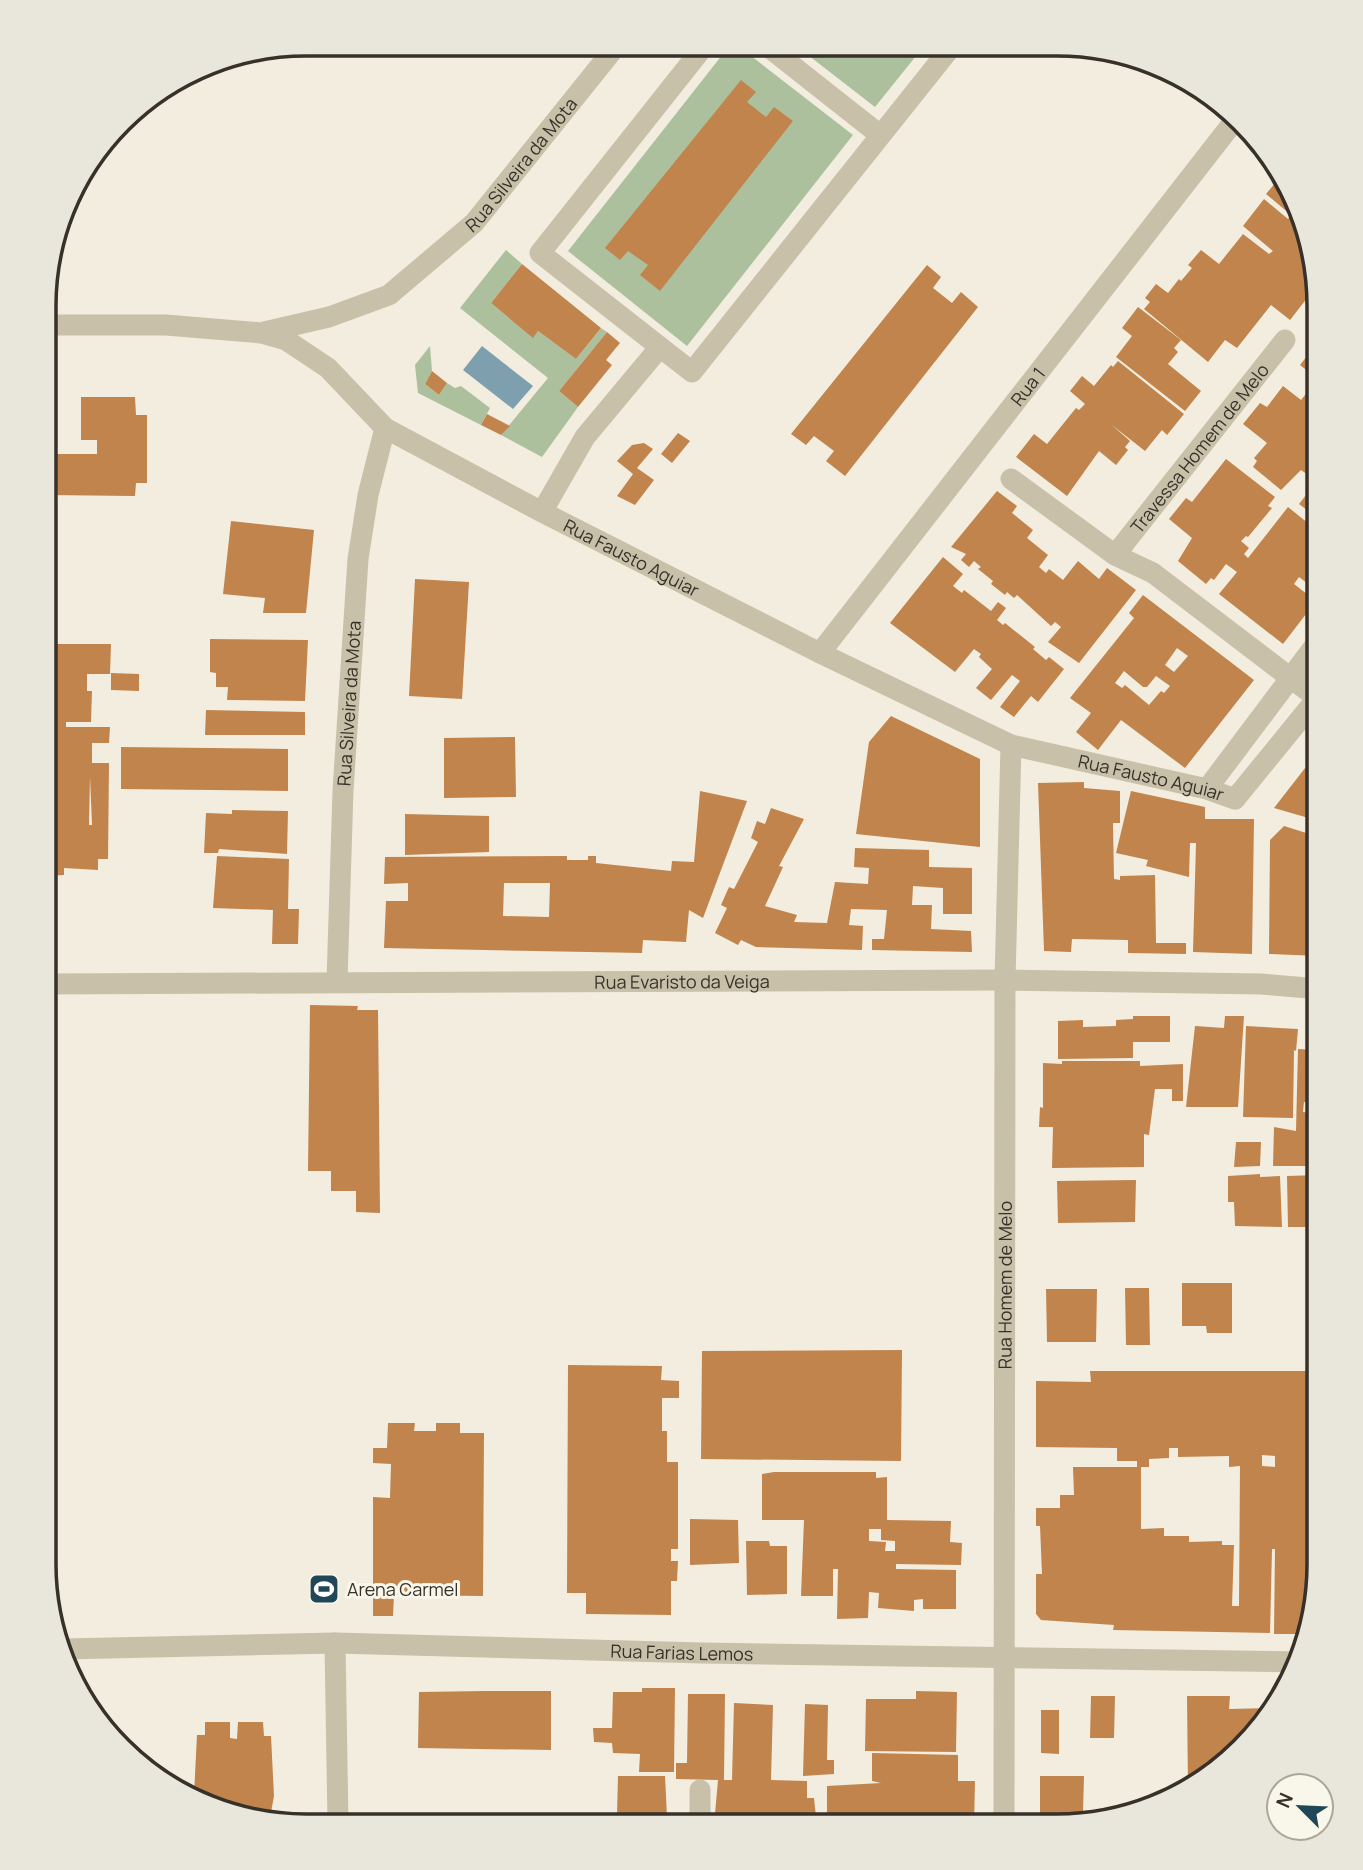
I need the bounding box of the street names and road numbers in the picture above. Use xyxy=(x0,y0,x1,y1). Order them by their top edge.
street label: Rua Silveira da Mota xyxy=(460,92,582,237)
street label: Travessa Homem de Melo xyxy=(1125,358,1274,538)
street label: Rua 1 xyxy=(1005,362,1050,411)
street label: Rua Fausto Aguiar xyxy=(560,513,704,602)
street label: Rua Silveira da Mota xyxy=(331,620,366,787)
street label: Rua Fausto Aguiar xyxy=(1076,748,1228,806)
street label: Rua Evaristo da Veiga xyxy=(594,969,770,994)
street label: Rua Homem de Melo xyxy=(993,1201,1017,1369)
street label: Rua Farias Lemos xyxy=(610,1639,753,1666)

